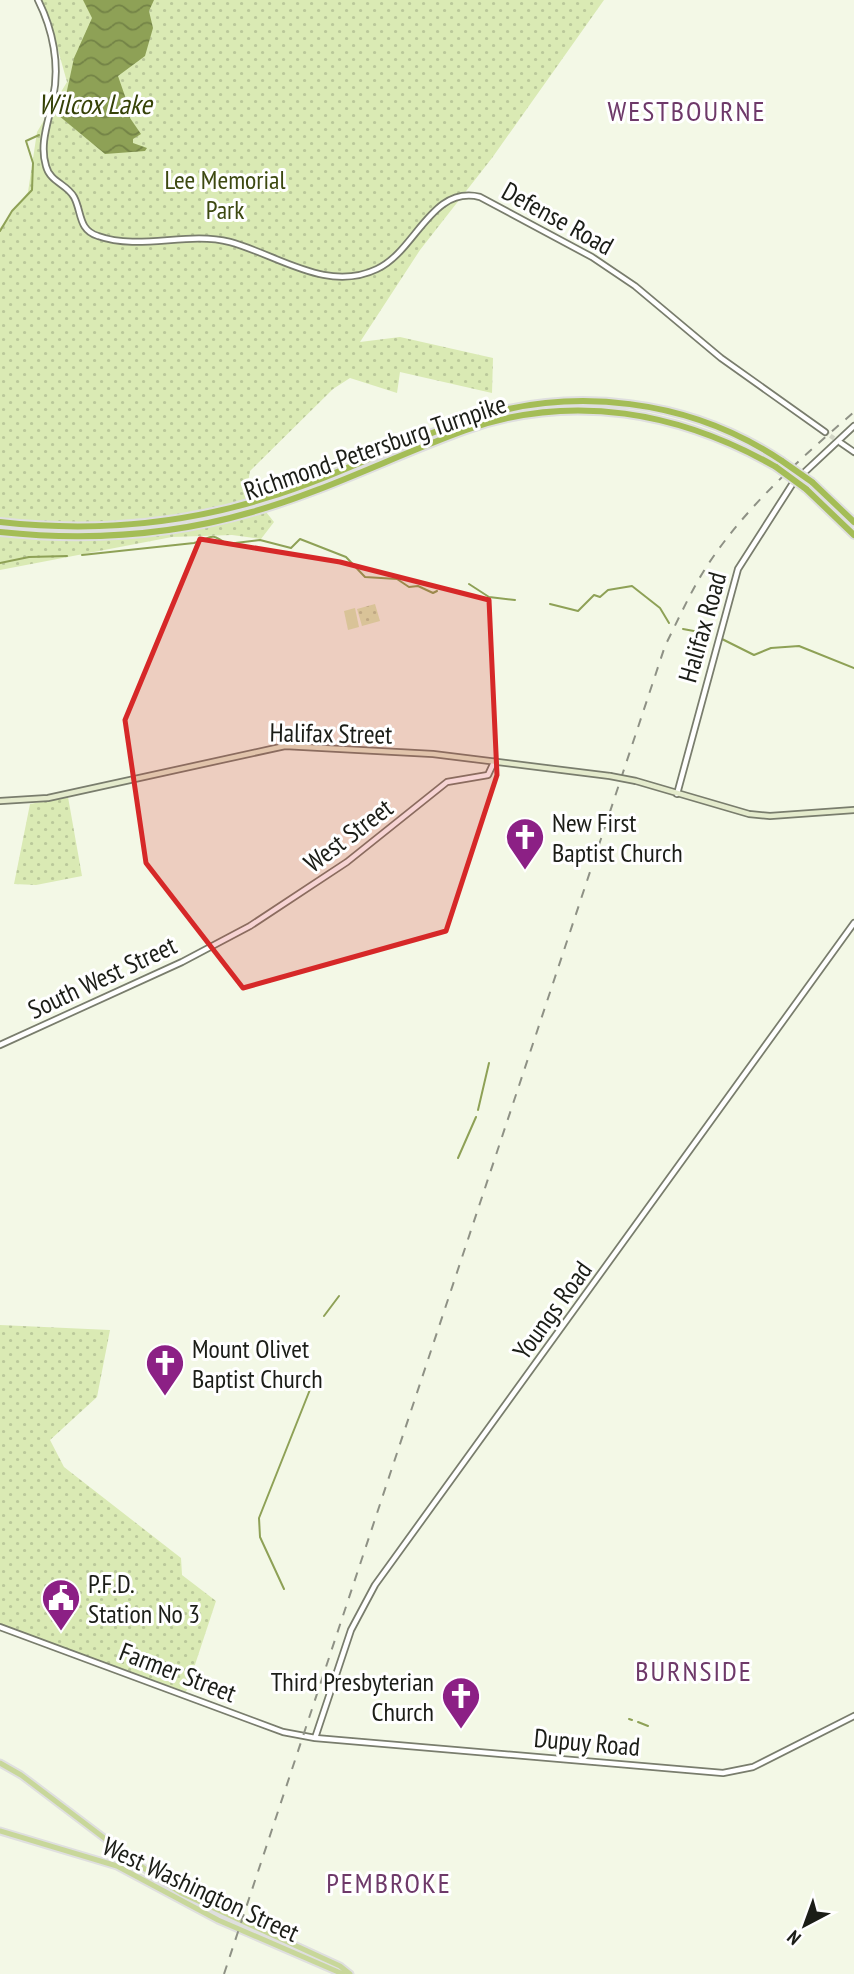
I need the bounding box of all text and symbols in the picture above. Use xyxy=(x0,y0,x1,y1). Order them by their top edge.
water label: Wilcox Lake xyxy=(38,85,154,122)
district label: WESTBOURNE xyxy=(608,92,767,129)
park label: Lee Memorial Park xyxy=(164,163,286,226)
street label: Defense Road xyxy=(496,174,620,262)
street label: Richmond-Petersburg Turnpike xyxy=(240,387,510,507)
street label: Halifax Road xyxy=(671,568,733,686)
street label: Halifax Street xyxy=(269,715,393,751)
street label: West Street xyxy=(297,791,399,879)
place label: New First Baptist Church xyxy=(552,806,683,869)
church icon: New First Baptist Church xyxy=(504,816,546,871)
street label: South West Street xyxy=(23,928,181,1026)
street label: Youngs Road xyxy=(505,1254,599,1366)
place label: Mount Olivet Baptist Church xyxy=(192,1332,323,1395)
church icon: Mount Olivet Baptist Church xyxy=(144,1342,186,1397)
place label: P.F.D. Station No 3 xyxy=(88,1567,200,1630)
public building icon: P.F.D. Station No 3 xyxy=(40,1577,82,1632)
street label: Farmer Street xyxy=(115,1635,241,1709)
district label: BURNSIDE xyxy=(635,1652,753,1689)
place label: Third Presbyterian Church xyxy=(271,1665,434,1728)
church icon: Third Presbyterian Church xyxy=(440,1675,482,1730)
street label: Dupuy Road xyxy=(533,1721,641,1763)
street label: West Washington Street xyxy=(98,1829,304,1949)
district label: PEMBROKE xyxy=(326,1864,452,1901)
north arrow xyxy=(770,1890,840,1960)
text: N xyxy=(782,1925,806,1950)

